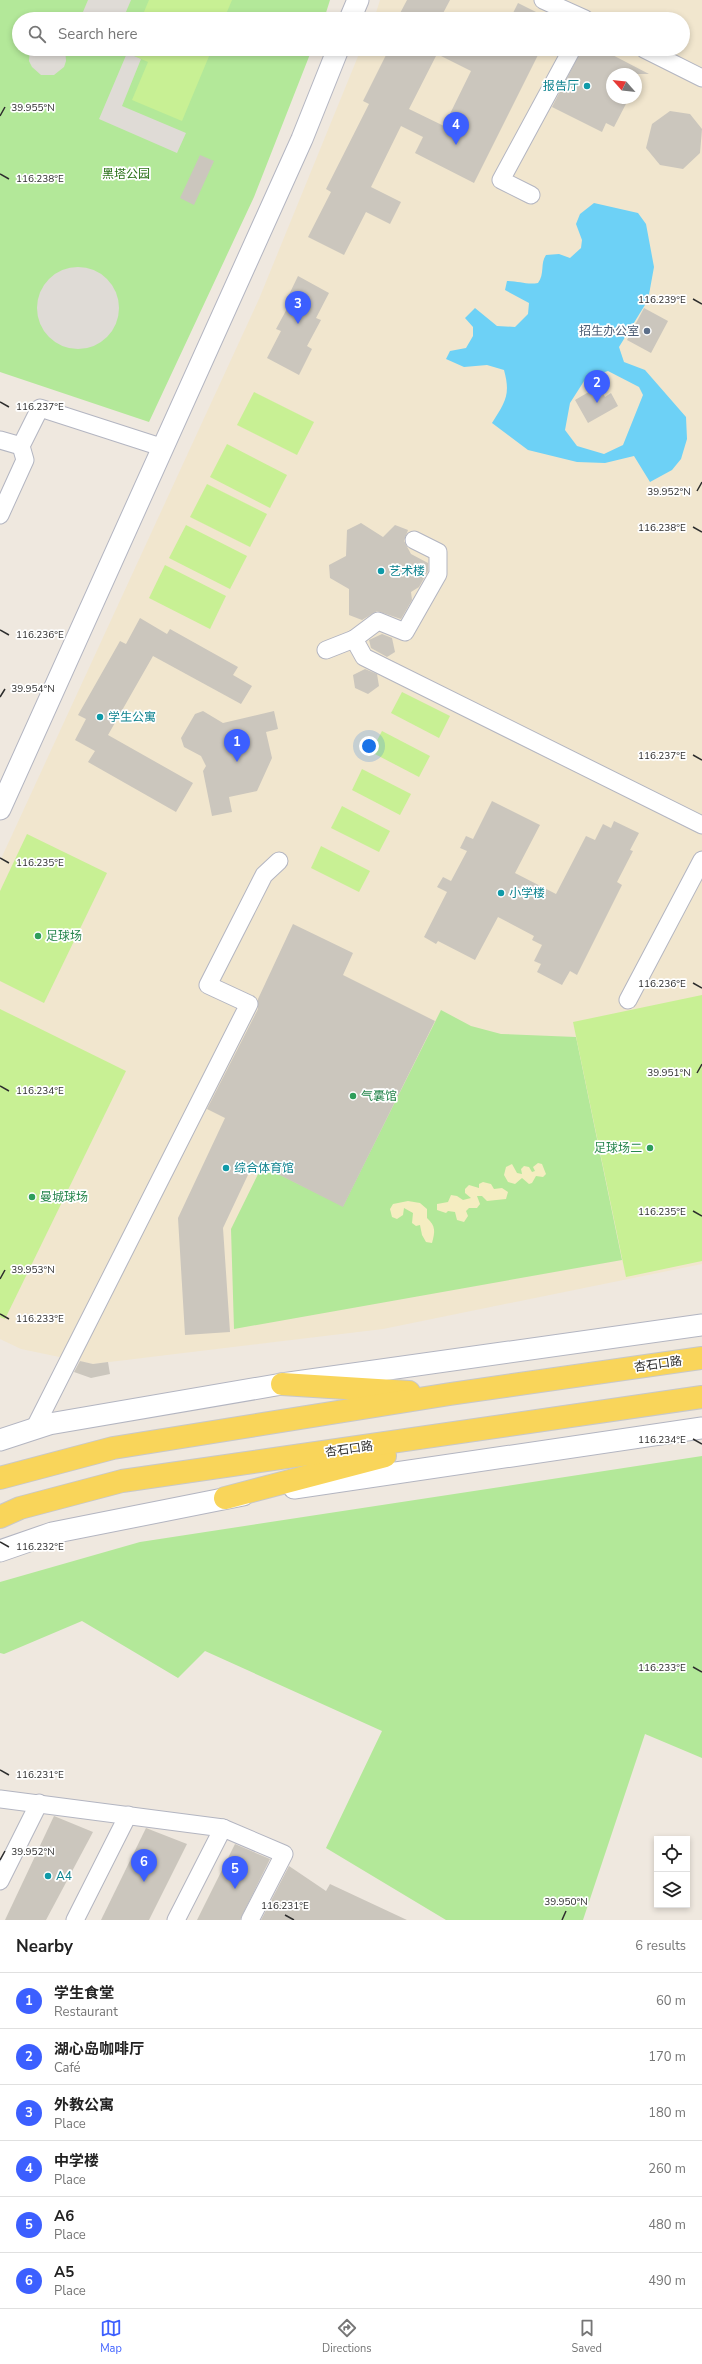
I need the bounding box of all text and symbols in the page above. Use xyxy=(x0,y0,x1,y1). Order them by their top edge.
search box xyxy=(12,12,690,56)
icon: search xyxy=(26,23,48,45)
text: Search here xyxy=(58,24,138,44)
north arrow xyxy=(606,68,642,104)
place label: 报告厅 xyxy=(543,78,579,94)
marker: 报告厅 xyxy=(582,81,592,91)
text: 39.955°N xyxy=(11,101,55,115)
pin: 4 xyxy=(443,112,469,145)
park label: 黑塔公园 xyxy=(102,166,150,182)
text: 116.238°E xyxy=(16,172,64,186)
pin: 3 xyxy=(285,291,311,324)
text: 116.239°E xyxy=(638,293,686,307)
place label: 招生办公室 xyxy=(579,323,639,339)
marker: 招生办公室 xyxy=(642,326,652,336)
pin: 2 xyxy=(584,370,610,403)
text: 116.237°E xyxy=(16,400,64,414)
text: 39.952°N xyxy=(647,485,691,499)
text: 116.238°E xyxy=(638,521,686,535)
place label: 艺术楼 xyxy=(389,563,425,579)
marker: 艺术楼 xyxy=(376,566,386,576)
text: 116.236°E xyxy=(16,628,64,642)
text: 39.954°N xyxy=(11,682,55,696)
place label: 学生公寓 xyxy=(108,709,156,725)
marker: 学生公寓 xyxy=(95,712,105,722)
pin: 1 xyxy=(224,729,250,762)
your location xyxy=(359,736,379,756)
text: 116.237°E xyxy=(638,749,686,763)
text: 116.235°E xyxy=(16,856,64,870)
place label: 小学楼 xyxy=(509,885,545,901)
marker: 小学楼 xyxy=(496,888,506,898)
place label: 足球场 xyxy=(46,928,82,944)
marker: 足球场 xyxy=(33,931,43,941)
text: 116.236°E xyxy=(638,977,686,991)
text: 39.951°N xyxy=(647,1066,691,1080)
text: 116.234°E xyxy=(16,1084,64,1098)
place label: 气囊馆 xyxy=(361,1088,397,1104)
marker: 气囊馆 xyxy=(348,1091,358,1101)
place label: 足球场二 xyxy=(594,1140,642,1156)
marker: 足球场二 xyxy=(645,1143,655,1153)
place label: 综合体育馆 xyxy=(234,1160,294,1176)
marker: 综合体育馆 xyxy=(221,1163,231,1173)
place label: 曼城球场 xyxy=(40,1189,88,1205)
marker: 曼城球场 xyxy=(27,1192,37,1202)
text: 116.235°E xyxy=(638,1205,686,1219)
text: 39.953°N xyxy=(11,1263,55,1277)
text: 116.233°E xyxy=(16,1312,64,1326)
street label: 杏石口路 xyxy=(633,1353,683,1375)
text: 116.234°E xyxy=(638,1433,686,1447)
street label: 杏石口路 xyxy=(324,1438,374,1460)
text: 116.232°E xyxy=(16,1540,64,1554)
text: 116.233°E xyxy=(638,1661,686,1675)
text: 116.231°E xyxy=(16,1768,64,1782)
map controls xyxy=(654,1836,690,1908)
button: locate xyxy=(654,1836,690,1872)
text: 39.952°N xyxy=(11,1845,55,1859)
pin: 6 xyxy=(131,1849,157,1882)
pin: 5 xyxy=(222,1856,248,1889)
place label: A4 xyxy=(56,1868,72,1884)
marker: A4 xyxy=(43,1871,53,1881)
button: layers xyxy=(654,1872,690,1908)
text: 39.950°N xyxy=(544,1895,588,1909)
text: 116.231°E xyxy=(261,1899,309,1913)
text: Nearby xyxy=(16,1935,73,1958)
text: 6 results xyxy=(635,1937,686,1955)
text: 学生食堂 xyxy=(54,1983,114,2003)
text: 1 xyxy=(25,1992,33,2010)
text: 60 m xyxy=(656,1992,686,2010)
text: Restaurant xyxy=(54,2003,118,2021)
text: 湖心岛咖啡厅 xyxy=(54,2039,144,2059)
text: 2 xyxy=(25,2048,33,2066)
text: 170 m xyxy=(648,2048,686,2066)
text: Café xyxy=(54,2059,81,2077)
text: 外教公寓 xyxy=(54,2095,114,2115)
text: 3 xyxy=(25,2104,33,2122)
text: 180 m xyxy=(648,2104,686,2122)
text: Place xyxy=(54,2115,86,2133)
text: 中学楼 xyxy=(54,2151,99,2171)
text: 4 xyxy=(25,2160,33,2178)
text: 260 m xyxy=(648,2160,686,2178)
text: Place xyxy=(54,2171,86,2189)
text: A6 xyxy=(54,2206,74,2226)
text: 5 xyxy=(25,2216,33,2234)
text: 480 m xyxy=(648,2216,686,2234)
text: Place xyxy=(54,2226,86,2244)
text: A5 xyxy=(54,2262,74,2282)
text: 6 xyxy=(25,2272,33,2290)
text: 490 m xyxy=(648,2272,686,2290)
text: Place xyxy=(54,2282,86,2300)
tab: Map xyxy=(100,2317,122,2356)
tab: Directions xyxy=(322,2317,372,2356)
tab: Saved xyxy=(572,2317,602,2356)

